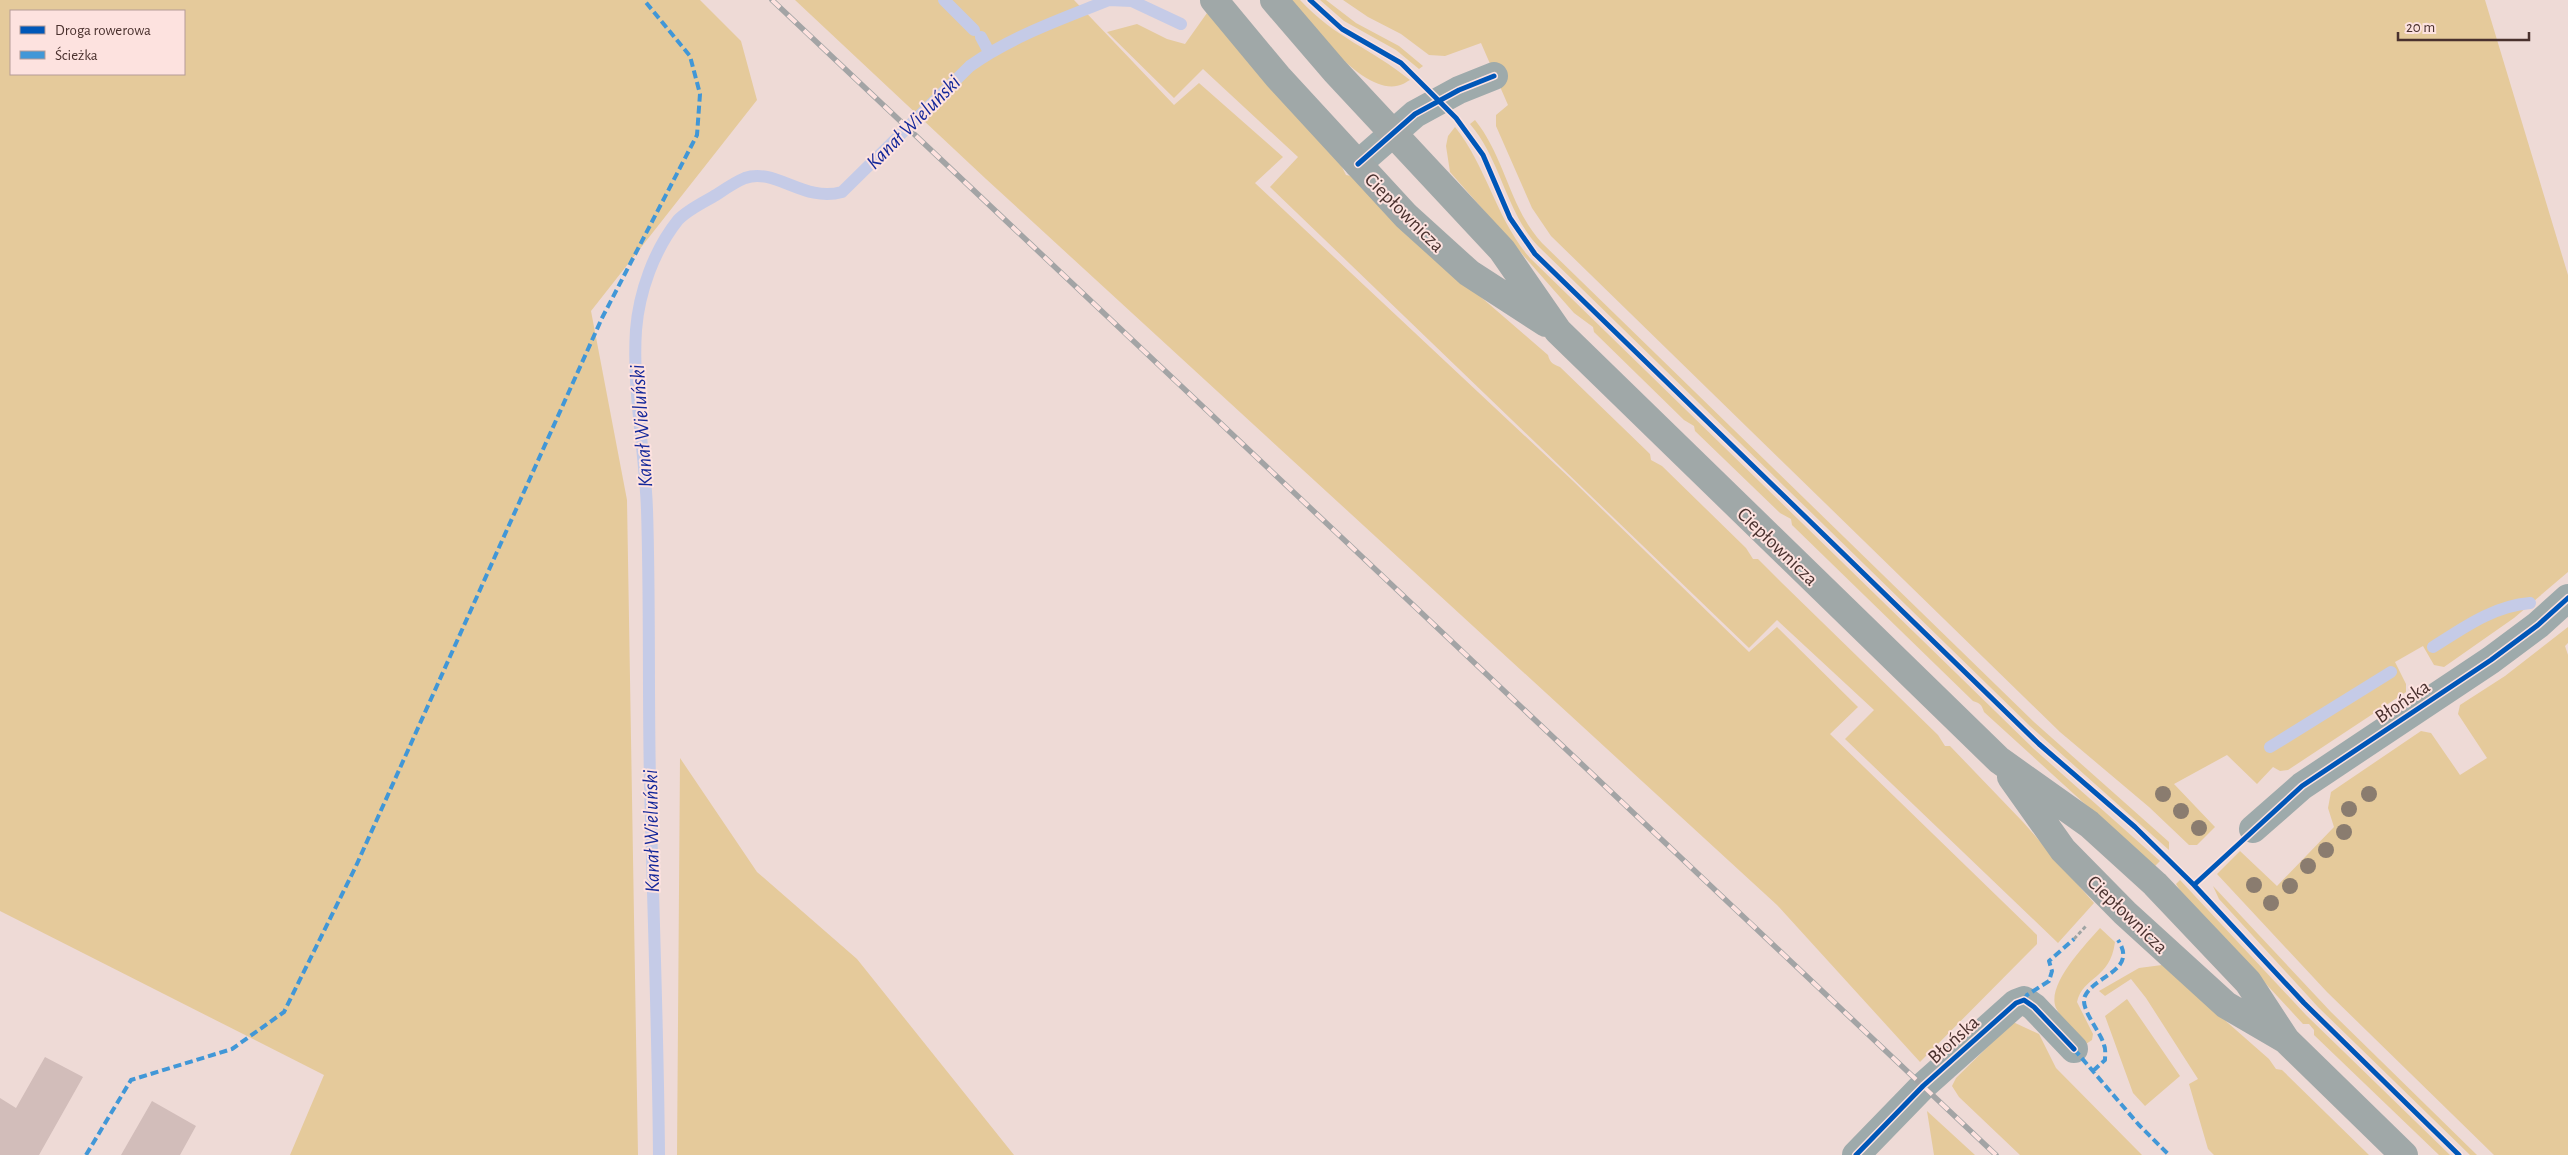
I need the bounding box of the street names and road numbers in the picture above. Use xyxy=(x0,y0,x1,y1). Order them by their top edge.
street label: Ciepłownicza xyxy=(1361,169,1448,256)
street label: Ciepłownicza xyxy=(1733,504,1821,590)
street label: Błońska xyxy=(2372,676,2434,727)
street label: Ciepłownicza xyxy=(2083,872,2171,958)
street label: Błońska xyxy=(1924,1012,1983,1068)

